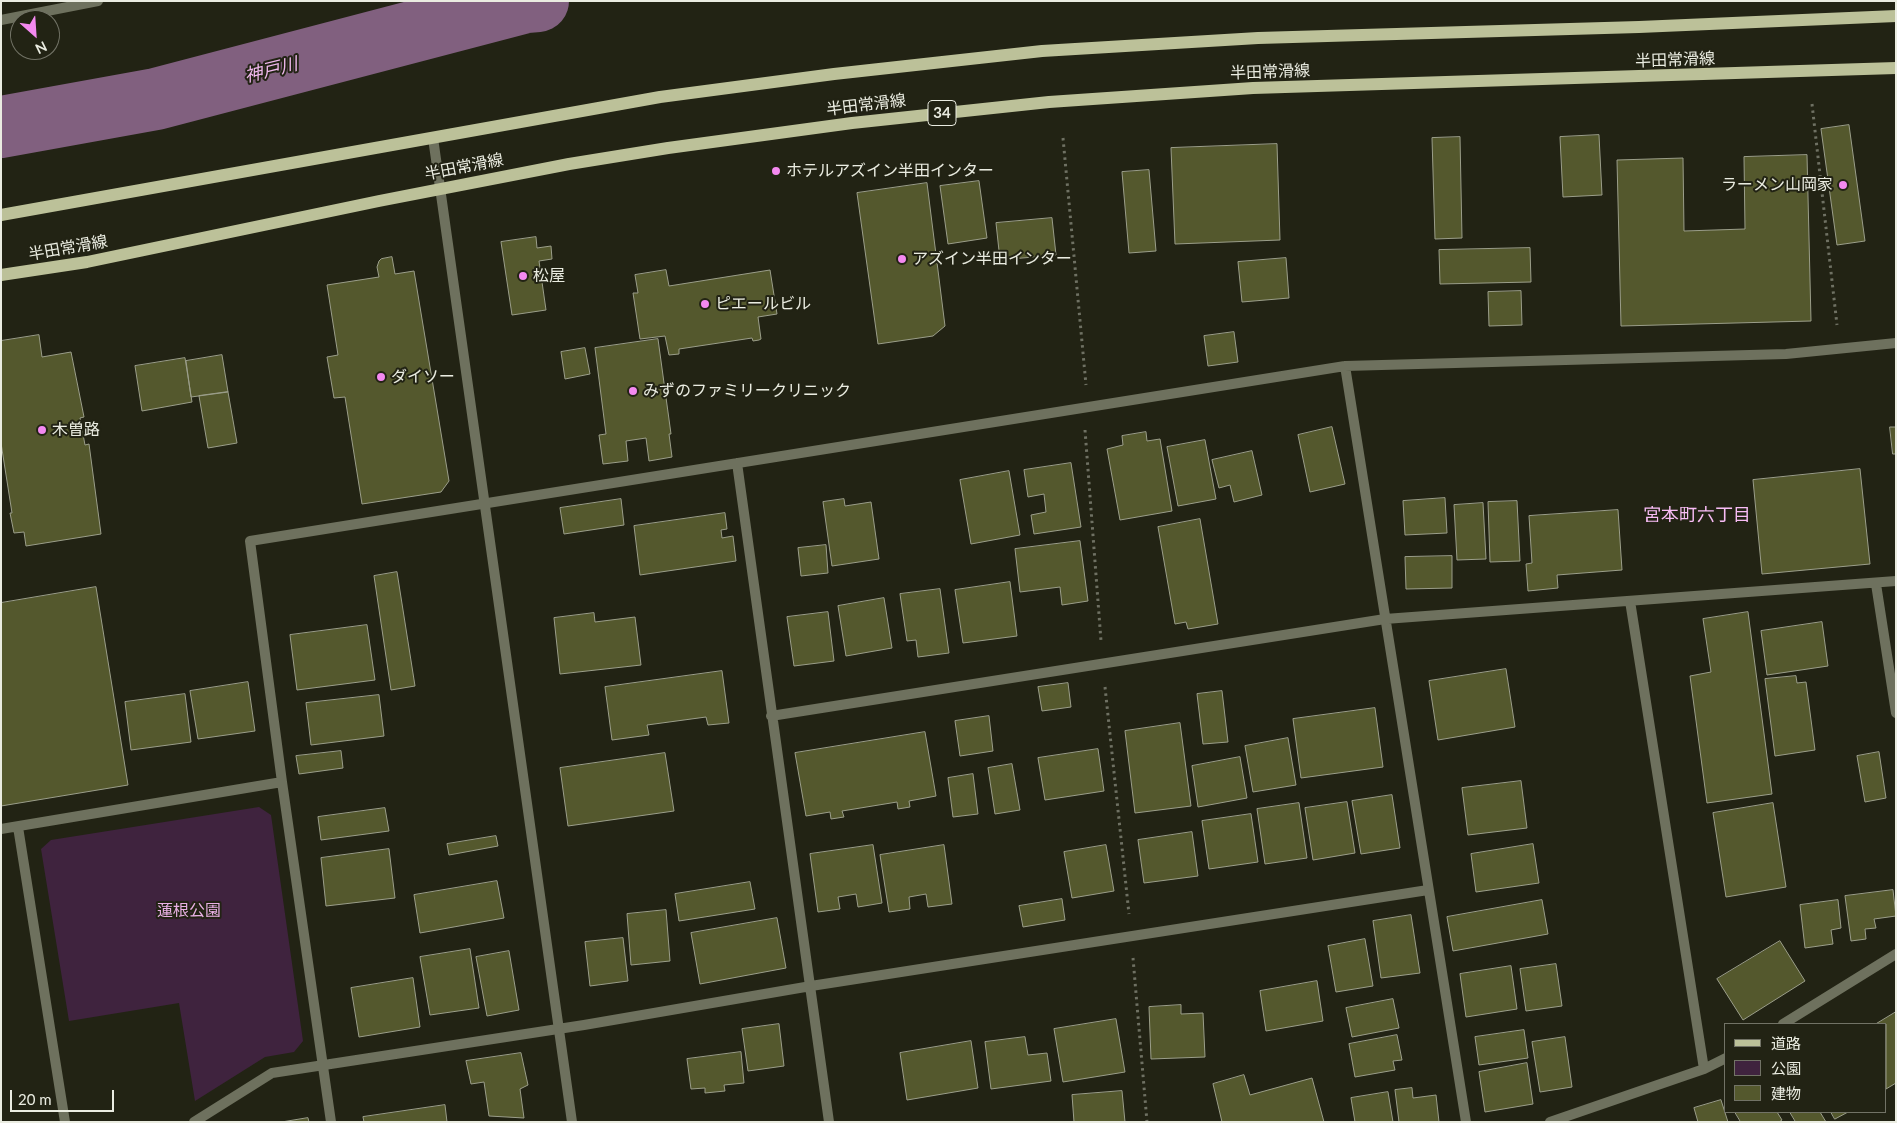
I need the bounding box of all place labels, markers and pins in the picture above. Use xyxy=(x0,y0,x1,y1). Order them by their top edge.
place label: ホテルアズイン半田インター xyxy=(786,161,994,181)
marker: ホテルアズイン半田インター xyxy=(770,165,782,177)
place label: ラーメン山岡家 xyxy=(1721,175,1833,195)
marker: ラーメン山岡家 xyxy=(1837,179,1849,191)
place label: アズイン半田インター xyxy=(912,249,1072,269)
marker: アズイン半田インター xyxy=(896,253,908,265)
place label: 松屋 xyxy=(533,266,565,286)
marker: 松屋 xyxy=(517,270,529,282)
place label: ピエールビル xyxy=(715,294,811,314)
marker: ピエールビル xyxy=(699,298,711,310)
place label: ダイソー xyxy=(391,367,455,387)
marker: ダイソー xyxy=(375,371,387,383)
place label: みずのファミリークリニック xyxy=(643,381,851,401)
marker: みずのファミリークリニック xyxy=(627,385,639,397)
place label: 木曽路 xyxy=(52,420,100,440)
marker: 木曽路 xyxy=(36,424,48,436)

